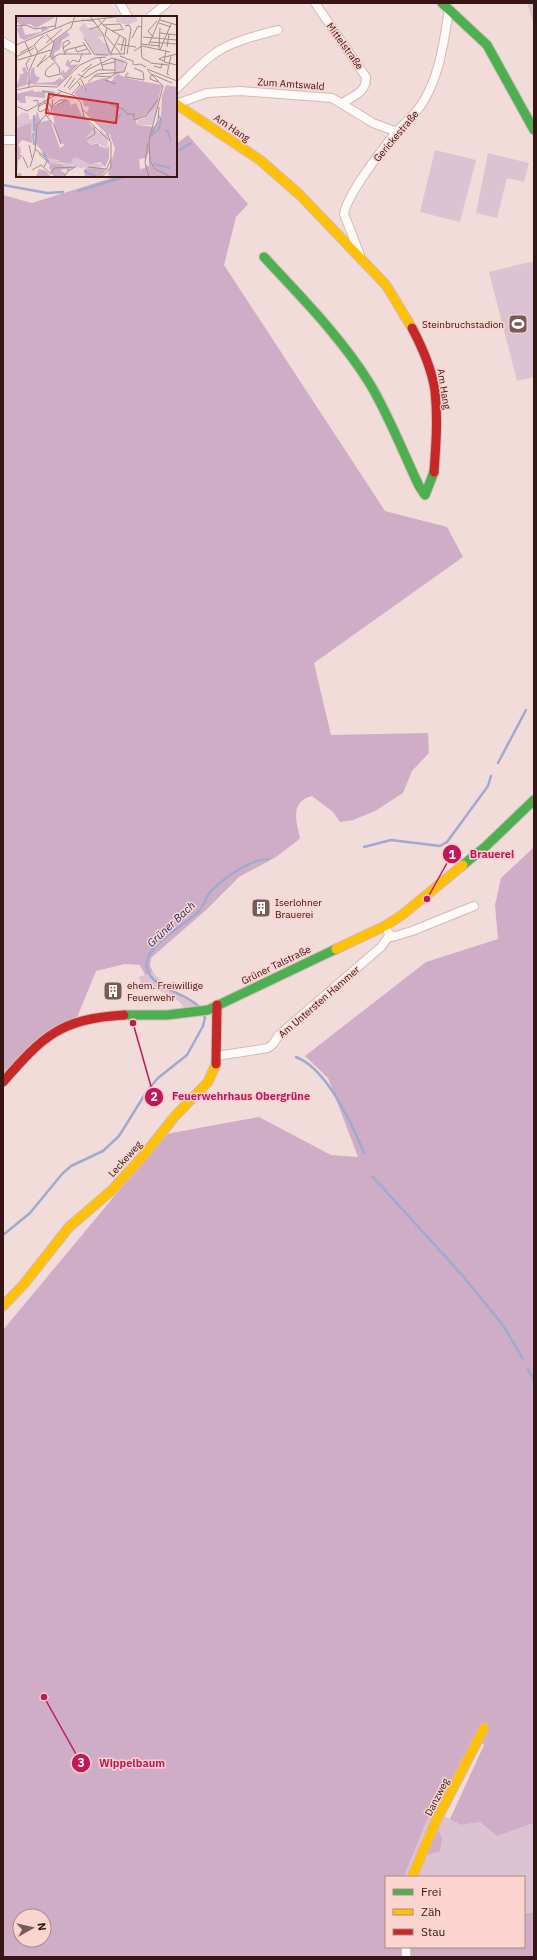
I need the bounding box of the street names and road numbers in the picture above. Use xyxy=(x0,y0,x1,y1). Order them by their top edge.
street label: Mittelstraße xyxy=(324,20,367,72)
street label: Zum Amtswald xyxy=(257,75,325,93)
street label: Gerickestraße xyxy=(371,107,422,164)
street label: Am Hang xyxy=(211,111,253,145)
street label: Am Hang xyxy=(434,368,454,411)
street label: Grüner Talstraße xyxy=(239,942,313,987)
street label: Am Untersten Hammer xyxy=(276,963,363,1041)
street label: Leckeweg xyxy=(105,1138,145,1180)
street label: Danzweg xyxy=(422,1775,452,1818)

